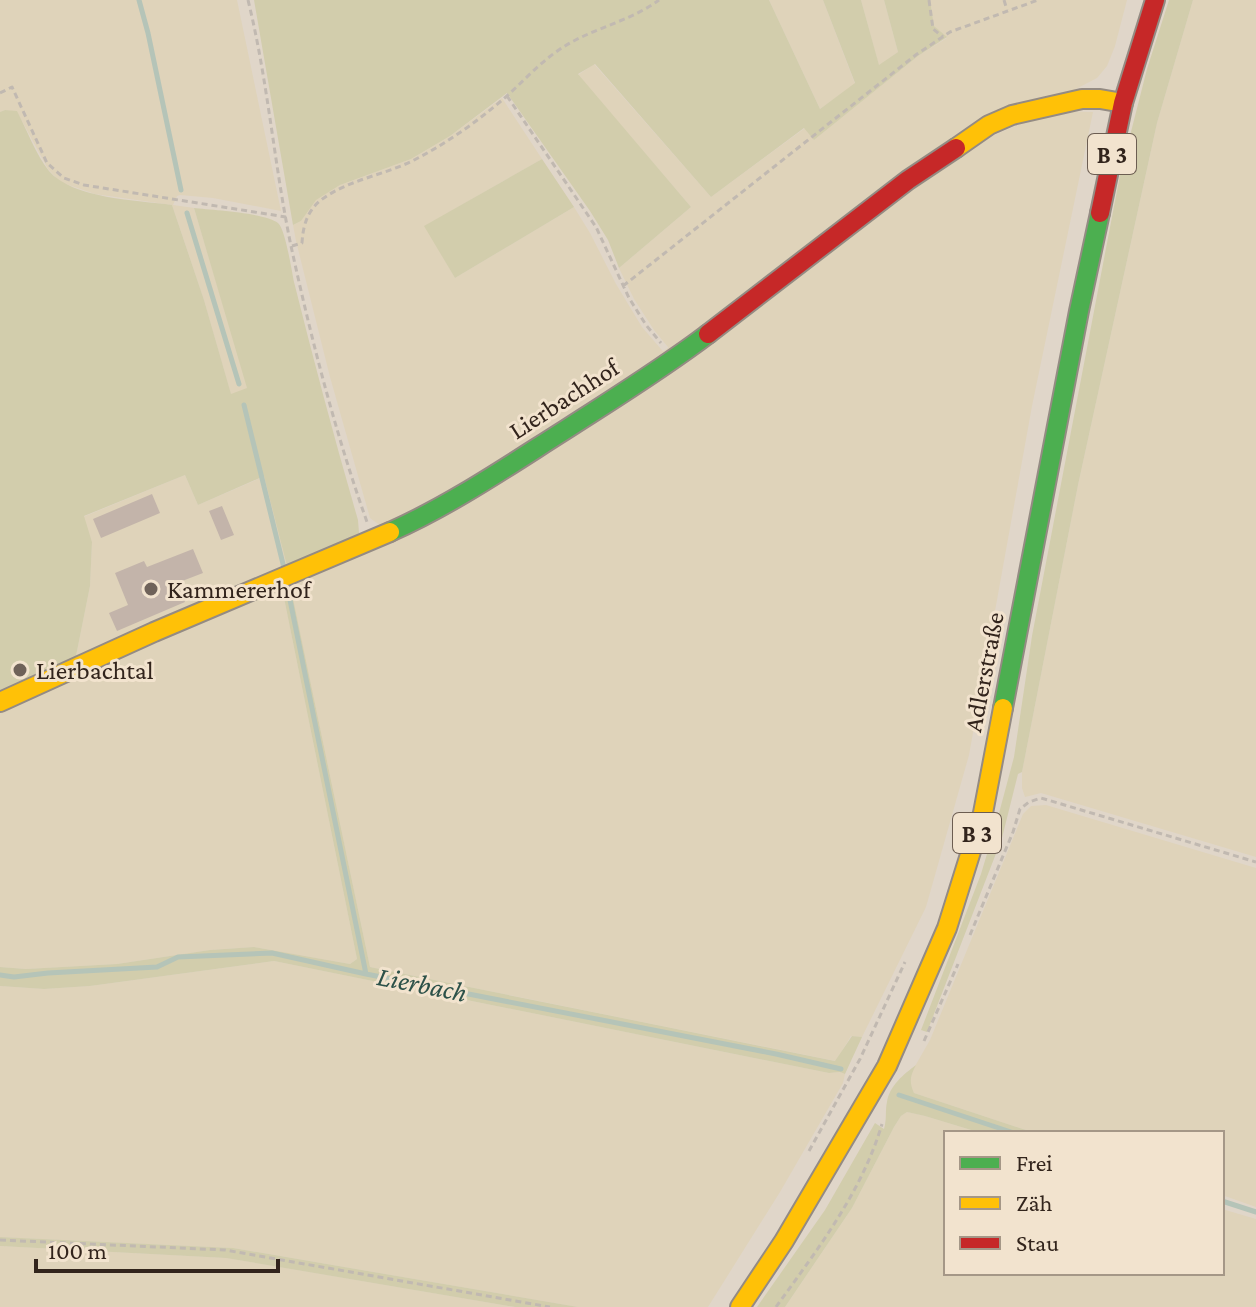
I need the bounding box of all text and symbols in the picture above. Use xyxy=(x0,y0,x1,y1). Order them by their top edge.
road number: B 3 xyxy=(1088,134,1136,174)
street label: Lierbachhof xyxy=(504,352,625,445)
place label: Kammererhof xyxy=(167,575,312,604)
marker: Kammererhof xyxy=(142,580,160,598)
street label: Adlerstraße xyxy=(958,610,1010,734)
place label: Lierbachtal xyxy=(36,656,154,685)
marker: Lierbachtal xyxy=(11,661,29,679)
road number: B 3 xyxy=(953,813,1001,853)
water label: Lierbach xyxy=(375,960,469,1008)
legend xyxy=(944,1131,1224,1275)
text: Frei xyxy=(1016,1149,1053,1176)
text: Zäh xyxy=(1016,1189,1053,1216)
scale bar xyxy=(36,1223,278,1273)
text: Stau xyxy=(1016,1229,1059,1256)
text: 100 m xyxy=(48,1237,107,1264)

